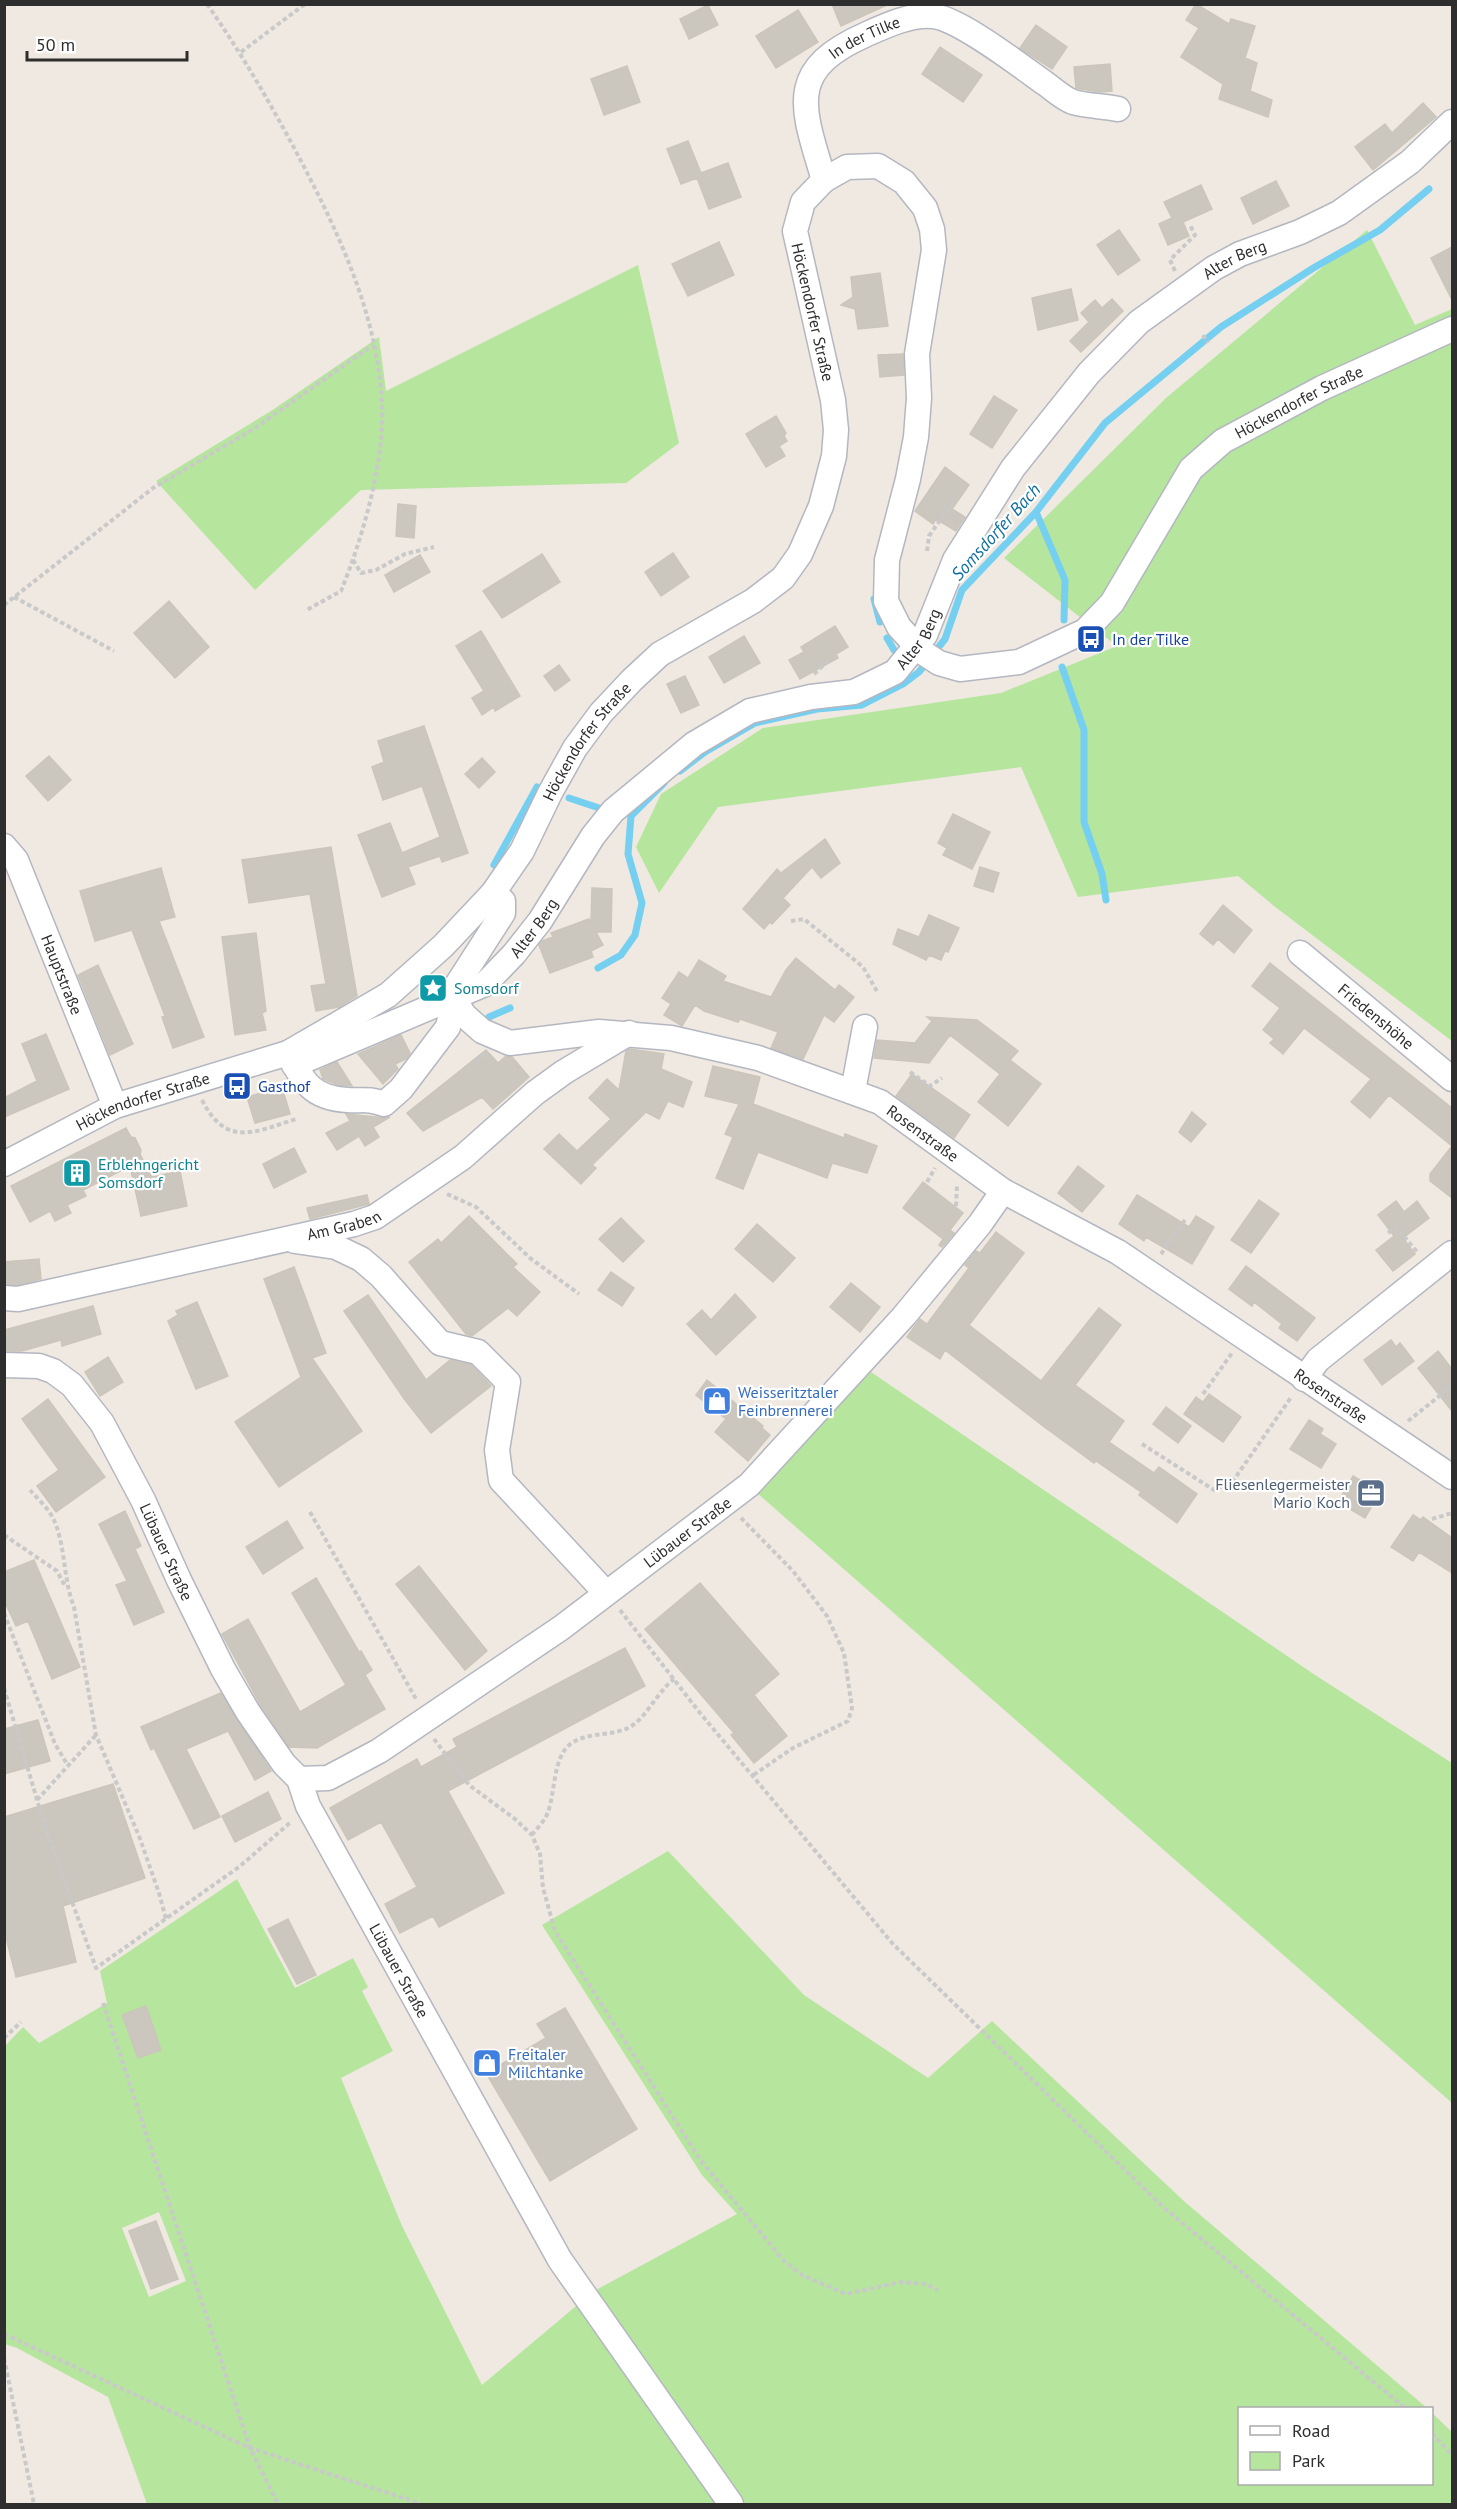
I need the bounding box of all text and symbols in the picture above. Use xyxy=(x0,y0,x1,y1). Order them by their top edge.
street label: In der Tilke xyxy=(824,11,903,63)
scale bar xyxy=(27,24,188,62)
text: 50 m xyxy=(36,33,75,56)
street label: Alter Berg xyxy=(1198,235,1269,283)
street label: Höckendorfer Straße xyxy=(787,241,839,383)
street label: Höckendorfer Straße xyxy=(1231,361,1366,443)
water label: Somsdorfer Bach xyxy=(946,478,1045,585)
street label: Alter Berg xyxy=(891,606,945,673)
bus stop icon: In der Tilke xyxy=(1075,623,1107,655)
place label: In der Tilke xyxy=(1112,629,1189,649)
street label: Höckendorfer Straße xyxy=(538,678,635,804)
street label: Alter Berg xyxy=(505,894,562,961)
street label: Hauptstraße xyxy=(37,932,87,1018)
place icon: Somsdorf xyxy=(417,972,449,1004)
place label: Somsdorf xyxy=(454,978,519,998)
street label: Friedenshöhe xyxy=(1334,979,1418,1053)
street label: Höckendorfer Straße xyxy=(72,1068,212,1135)
bus stop icon: Gasthof xyxy=(221,1070,253,1102)
place label: Gasthof xyxy=(258,1076,311,1096)
street label: Rosenstraße xyxy=(883,1100,963,1166)
place label: Erblehngericht Somsdorf xyxy=(98,1154,199,1192)
building icon: Erblehngericht Somsdorf xyxy=(61,1157,93,1189)
street label: Am Graben xyxy=(305,1206,385,1244)
street label: Rosenstraße xyxy=(1291,1364,1372,1427)
place label: Weisseritztaler Feinbrennerei xyxy=(738,1382,839,1420)
shop icon: Weisseritztaler Feinbrennerei xyxy=(701,1385,733,1417)
place label: Fliesenlegermeister Mario Koch xyxy=(1215,1474,1351,1512)
office icon: Fliesenlegermeister Mario Koch xyxy=(1355,1477,1387,1509)
street label: Lübauer Straße xyxy=(639,1492,735,1572)
street label: Lübauer Straße xyxy=(136,1500,198,1604)
street label: Lübauer Straße xyxy=(365,1920,434,2021)
place label: Freitaler Milchtanke xyxy=(508,2044,583,2082)
shop icon: Freitaler Milchtanke xyxy=(471,2047,503,2079)
legend xyxy=(1238,2407,1433,2485)
text: Road xyxy=(1292,2419,1330,2442)
text: Park xyxy=(1292,2449,1325,2472)

